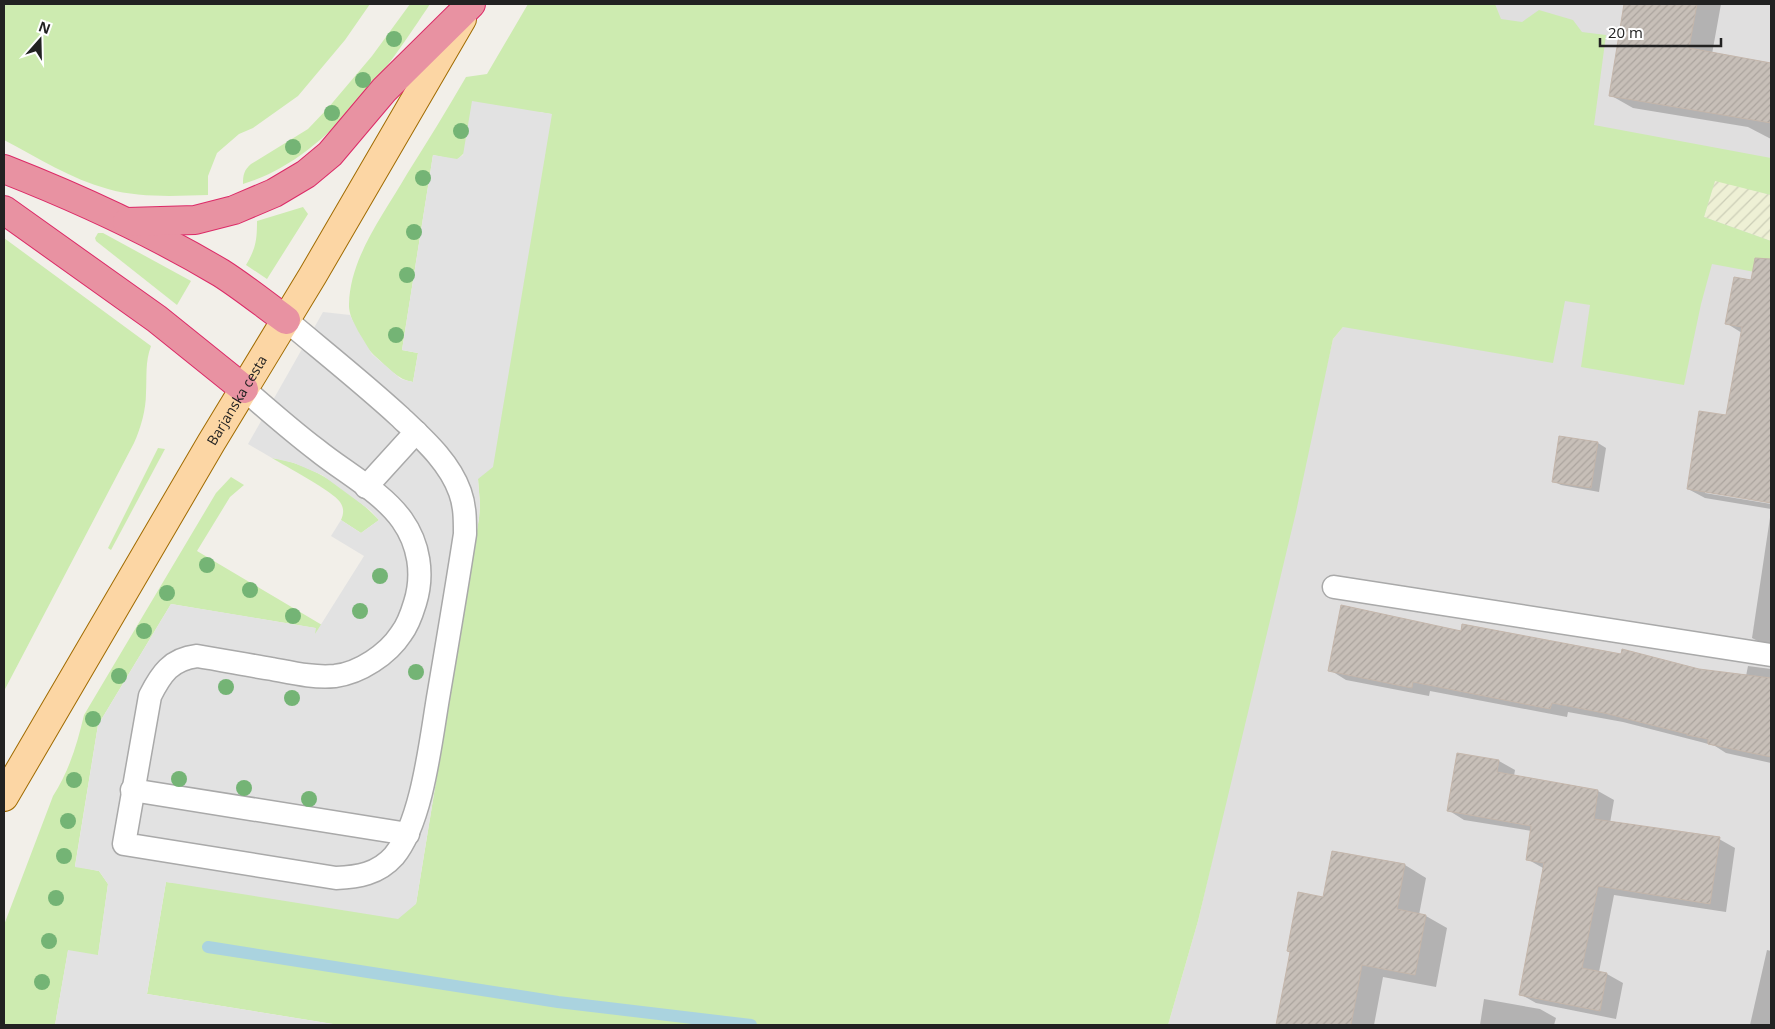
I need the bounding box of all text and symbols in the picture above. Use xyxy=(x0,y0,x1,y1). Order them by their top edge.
north arrow xyxy=(15,15,65,65)
scale bar xyxy=(1600,15,1721,47)
text: N xyxy=(36,16,53,38)
text: 20 m xyxy=(1608,22,1643,42)
street label: Barjanska cesta xyxy=(202,352,271,449)

